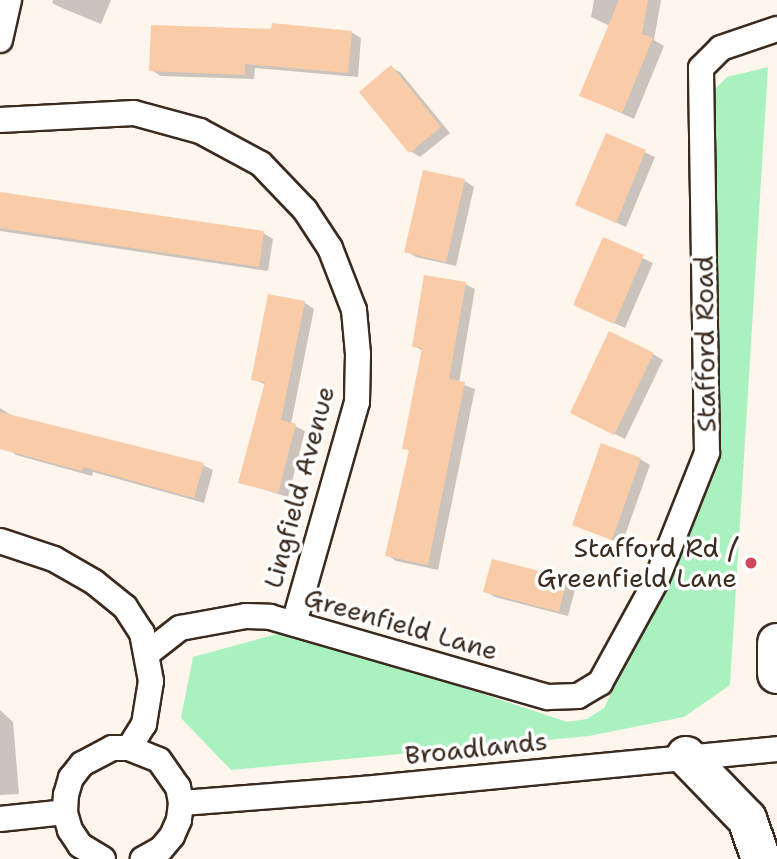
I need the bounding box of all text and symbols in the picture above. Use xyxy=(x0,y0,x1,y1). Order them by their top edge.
street label: Stafford Road xyxy=(688,255,722,433)
street label: Lingfield Avenue xyxy=(257,382,341,592)
place label: Stafford Rd / Greenfield Lane xyxy=(537,532,737,594)
marker: Stafford Rd / Greenfield Lane xyxy=(743,555,759,571)
street label: Greenfield Lane xyxy=(300,581,502,667)
street label: Broadlands xyxy=(403,725,549,771)

